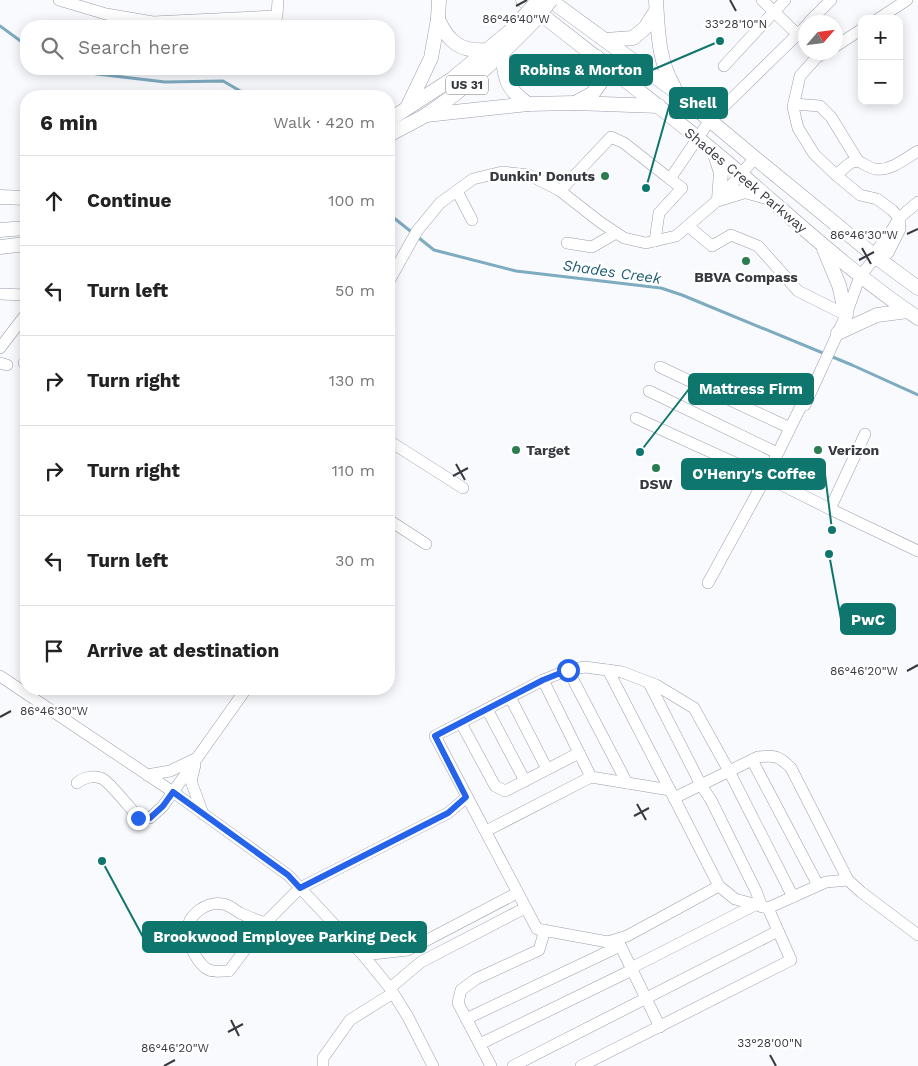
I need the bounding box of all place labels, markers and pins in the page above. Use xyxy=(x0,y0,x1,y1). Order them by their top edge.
callout: Robins & Morton xyxy=(510,55,652,85)
callout: Shell xyxy=(670,88,727,118)
place label: Dunkin' Donuts xyxy=(489,168,596,184)
marker: Dunkin' Donuts xyxy=(599,170,611,182)
marker: BBVA Compass xyxy=(740,255,752,267)
place label: BBVA Compass xyxy=(694,269,798,285)
callout: Mattress Firm xyxy=(689,374,813,404)
place label: Target xyxy=(526,442,570,458)
place label: Verizon xyxy=(828,442,879,458)
marker: Target xyxy=(510,444,522,456)
marker: Verizon xyxy=(812,444,824,456)
callout: O'Henry's Coffee xyxy=(682,459,825,489)
marker: DSW xyxy=(650,462,662,474)
place label: DSW xyxy=(640,476,672,492)
callout: PwC xyxy=(841,604,895,634)
callout: Brookwood Employee Parking Deck xyxy=(143,922,426,952)

